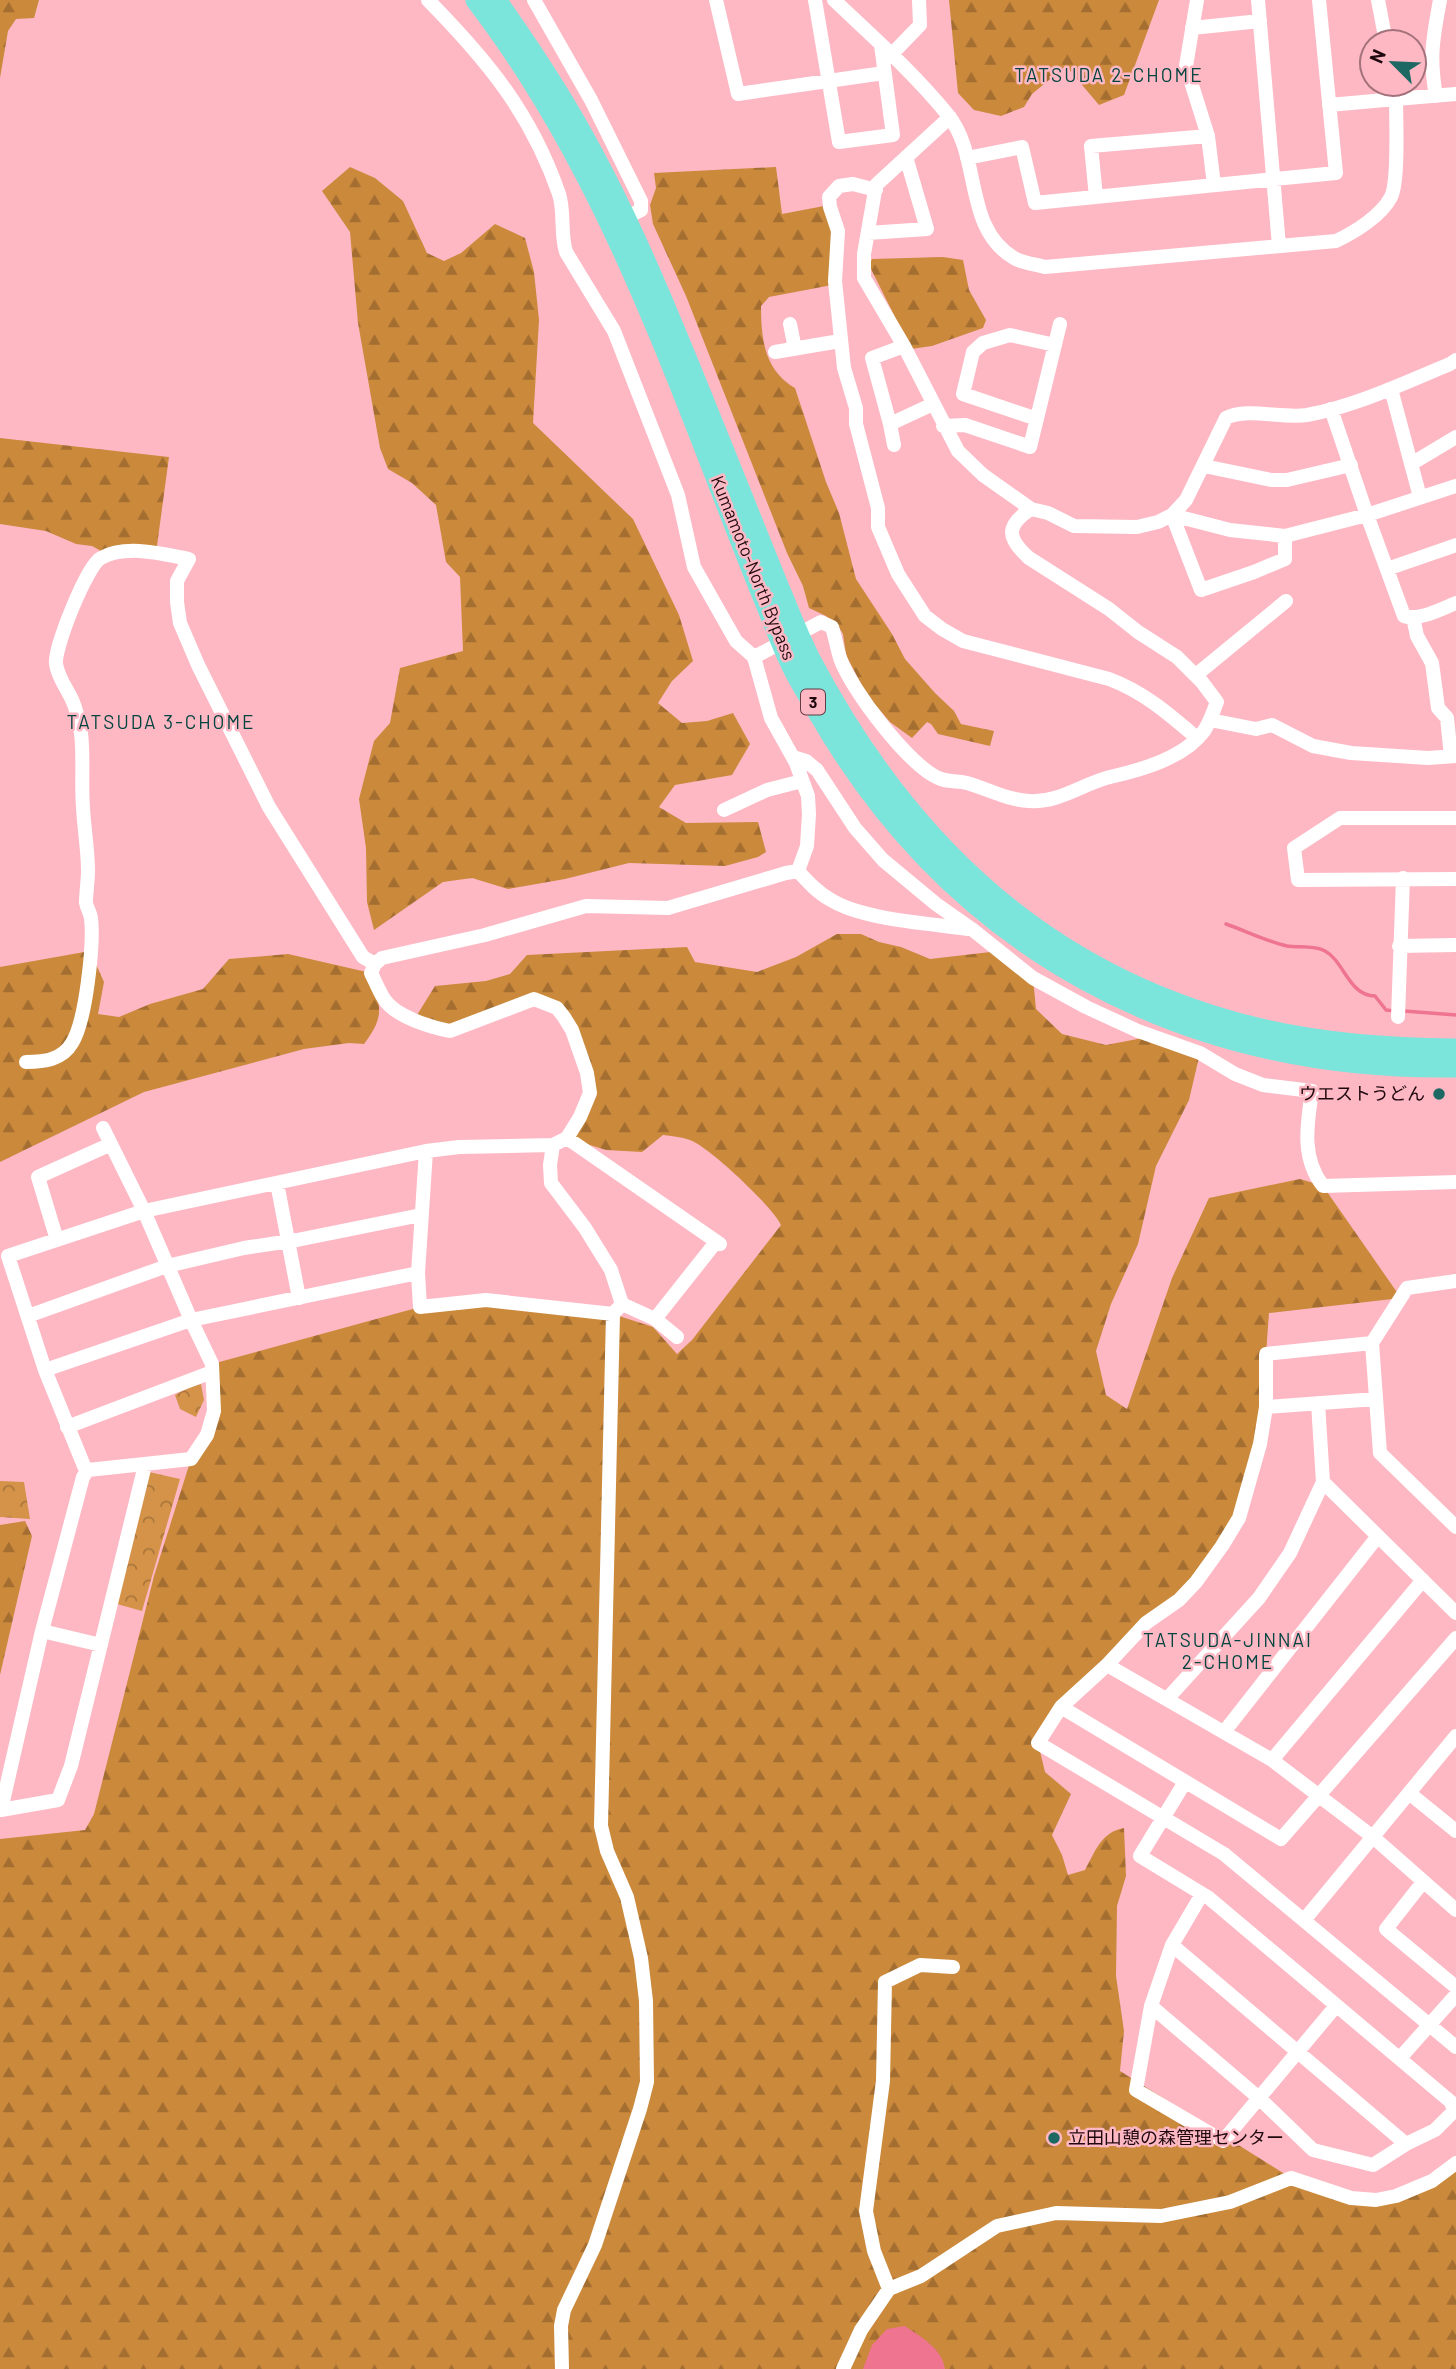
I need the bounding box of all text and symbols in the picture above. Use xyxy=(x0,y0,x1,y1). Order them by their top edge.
north arrow xyxy=(1358,28,1428,98)
text: N xyxy=(1364,45,1390,66)
district label: TATSUDA 2-CHOME xyxy=(1014,63,1204,86)
street label: Kumamoto-North Bypass xyxy=(707,472,801,663)
road number: 3 xyxy=(801,690,825,715)
district label: TATSUDA 3-CHOME xyxy=(67,710,256,733)
place label: ウエストうどん xyxy=(1299,1082,1425,1104)
marker: ウエストうどん xyxy=(1431,1086,1447,1102)
district label: TATSUDA-JINNAI 2-CHOME xyxy=(1143,1628,1313,1673)
place label: 立田山憩の森管理センター xyxy=(1068,2126,1284,2148)
marker: 立田山憩の森管理センター xyxy=(1046,2130,1062,2146)

